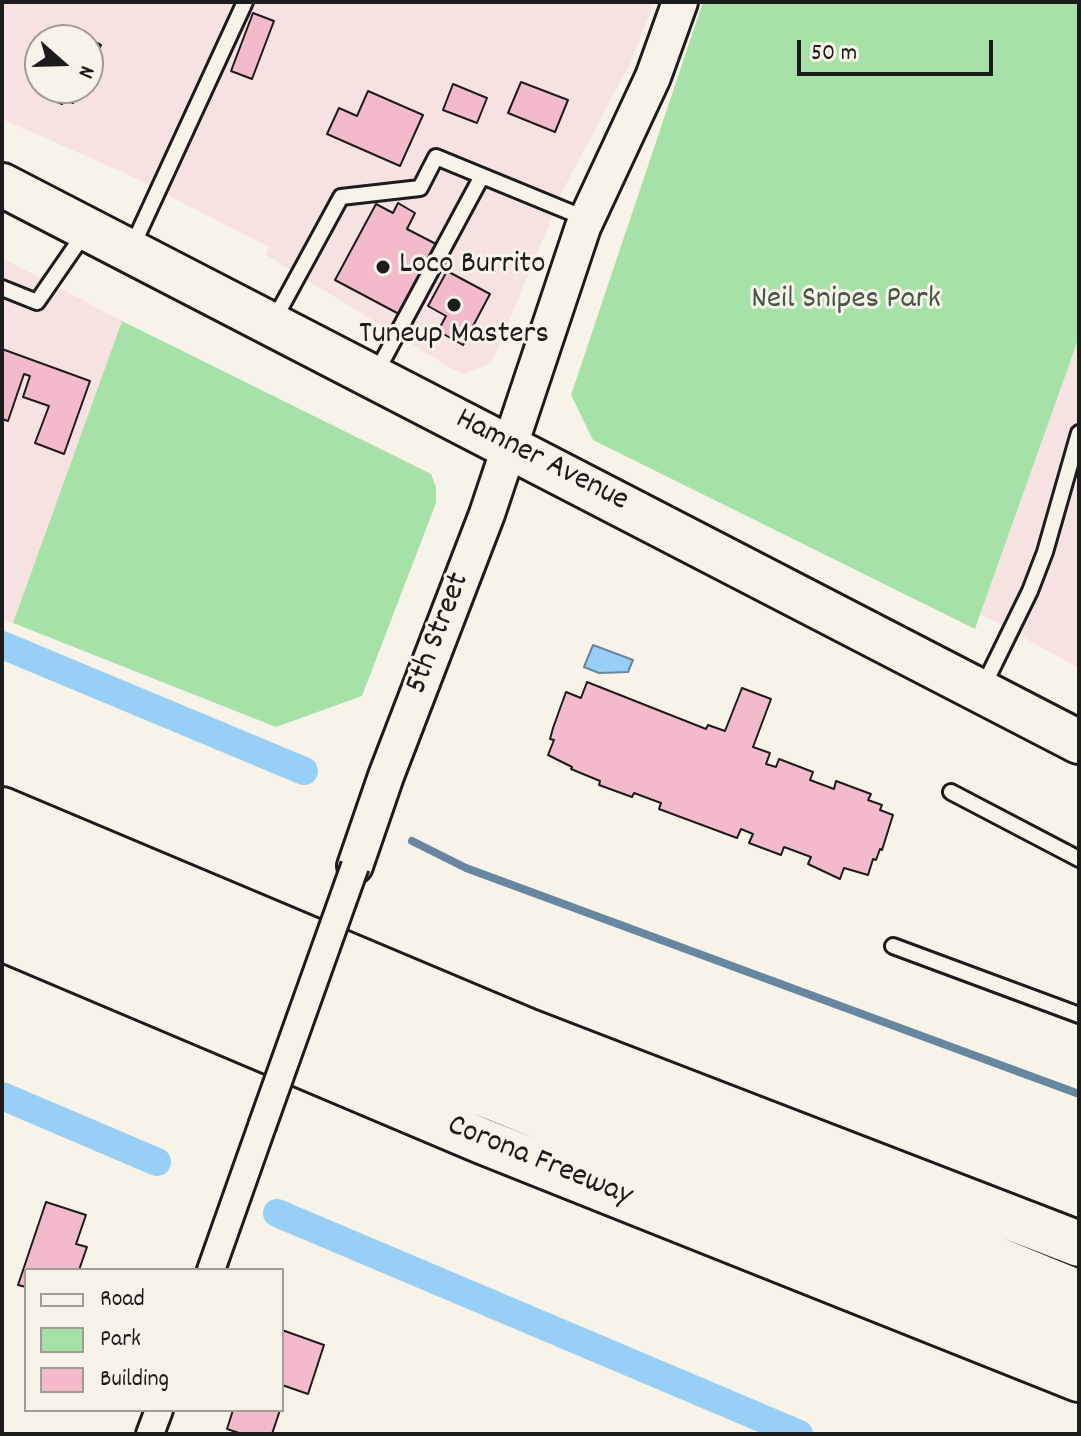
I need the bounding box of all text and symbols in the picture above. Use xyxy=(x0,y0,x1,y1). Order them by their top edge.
north arrow xyxy=(24,24,104,104)
scale bar xyxy=(801,24,997,74)
text: 50 m xyxy=(811,37,857,71)
text: N xyxy=(69,61,102,82)
place label: Loco Burrito xyxy=(399,248,545,286)
marker: Loco Burrito xyxy=(374,258,392,276)
park label: Neil Snipes Park xyxy=(751,283,941,321)
marker: Tuneup Masters xyxy=(445,296,463,314)
place label: Tuneup Masters xyxy=(359,318,549,356)
street label: Hamner Avenue xyxy=(448,402,634,522)
street label: 5th Street xyxy=(399,568,481,700)
street label: Corona Freeway xyxy=(441,1108,637,1218)
legend xyxy=(24,1268,284,1412)
text: Road xyxy=(100,1283,145,1317)
text: Park xyxy=(100,1323,141,1357)
text: Building xyxy=(100,1363,169,1397)

